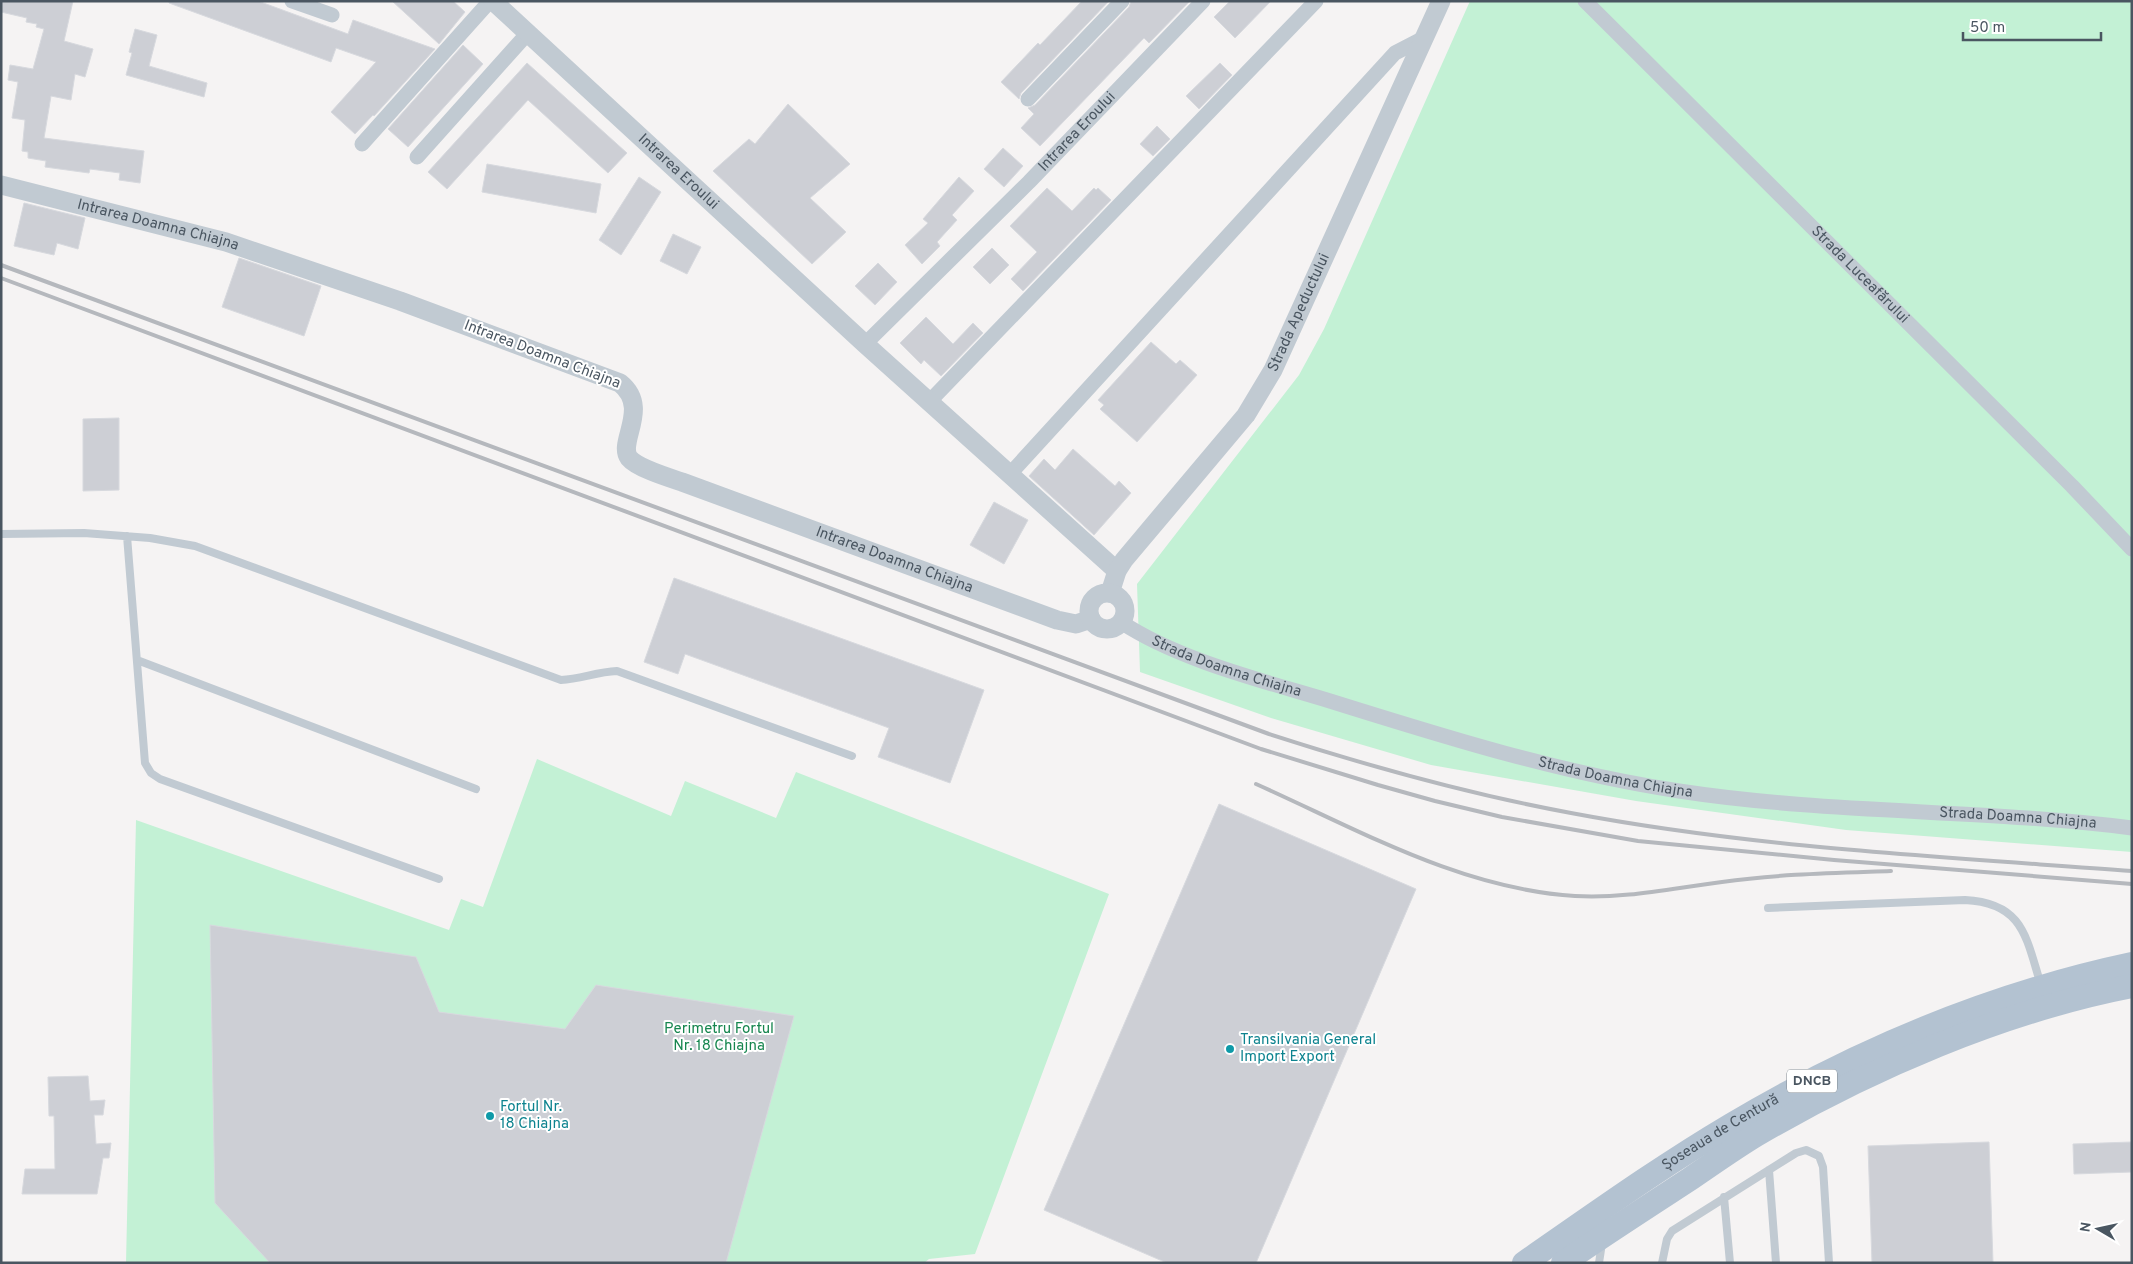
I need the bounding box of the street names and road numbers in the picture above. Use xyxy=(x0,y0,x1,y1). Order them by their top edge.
street label: Intrarea Eroului xyxy=(1034,88,1120,176)
street label: Intrarea Eroului xyxy=(634,130,723,214)
street label: Intrarea Doamna Chiajna xyxy=(75,195,241,255)
street label: Strada Luceafărului xyxy=(1807,222,1913,328)
street label: Strada Apeductului xyxy=(1264,250,1334,375)
street label: Intrarea Doamna Chiajna xyxy=(461,316,623,394)
street label: Intrarea Doamna Chiajna xyxy=(813,522,976,598)
street label: Strada Doamna Chiajna xyxy=(1148,631,1304,702)
street label: Strada Doamna Chiajna xyxy=(1536,753,1694,802)
street label: Strada Doamna Chiajna xyxy=(1939,803,2097,833)
road number: DNCB xyxy=(1787,1070,1837,1092)
street label: Șoseaua de Centură xyxy=(1658,1090,1782,1175)

